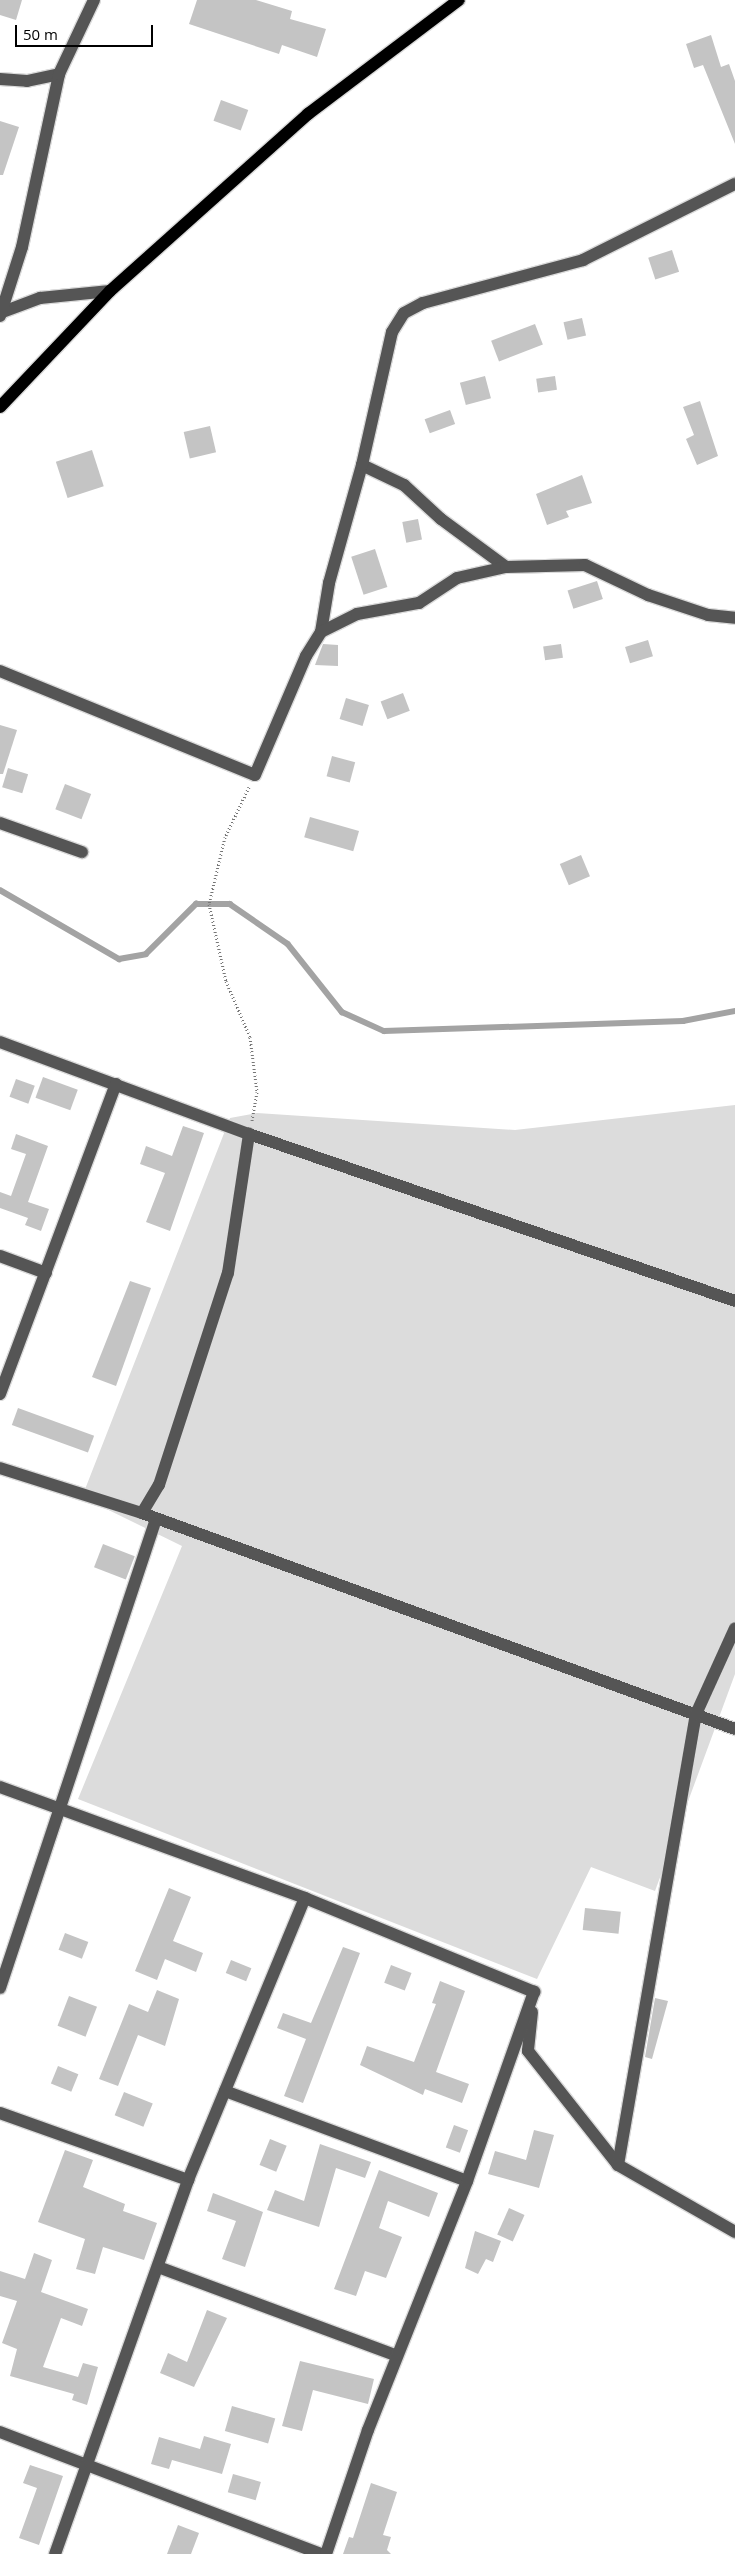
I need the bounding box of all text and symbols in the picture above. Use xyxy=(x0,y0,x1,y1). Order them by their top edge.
scale bar xyxy=(18,15,155,47)
text: 50 m xyxy=(23,24,58,44)

